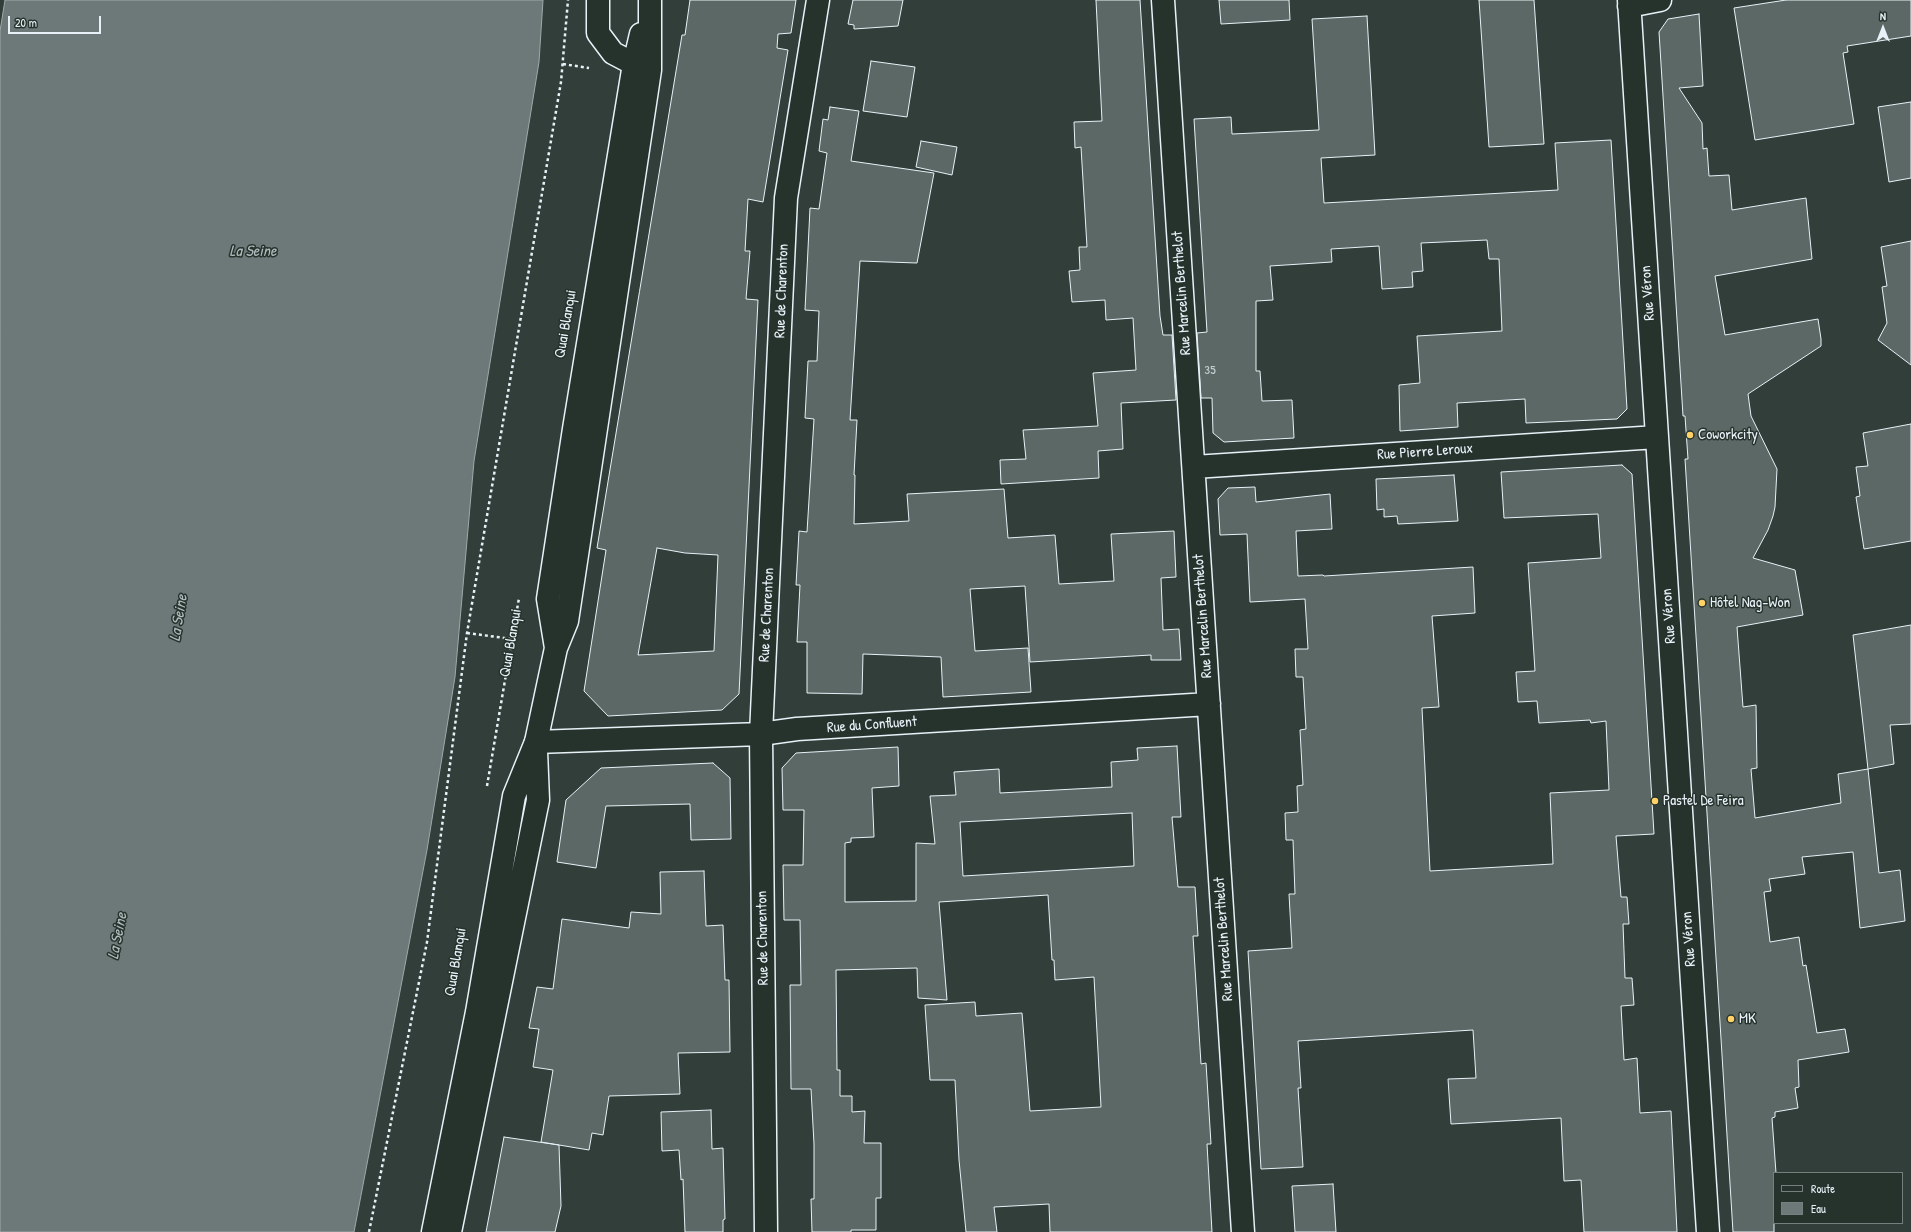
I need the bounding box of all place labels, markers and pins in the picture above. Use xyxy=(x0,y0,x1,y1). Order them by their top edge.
place label: Coworkcity xyxy=(1698,426,1758,444)
marker: Coworkcity xyxy=(1685,430,1695,440)
place label: Hôtel Nag-Won xyxy=(1710,594,1790,612)
marker: Hôtel Nag-Won xyxy=(1697,598,1707,608)
place label: Pastel De Feira xyxy=(1663,792,1744,810)
marker: Pastel De Feira xyxy=(1650,796,1660,806)
place label: MK xyxy=(1739,1010,1756,1028)
marker: MK xyxy=(1726,1014,1736,1024)

